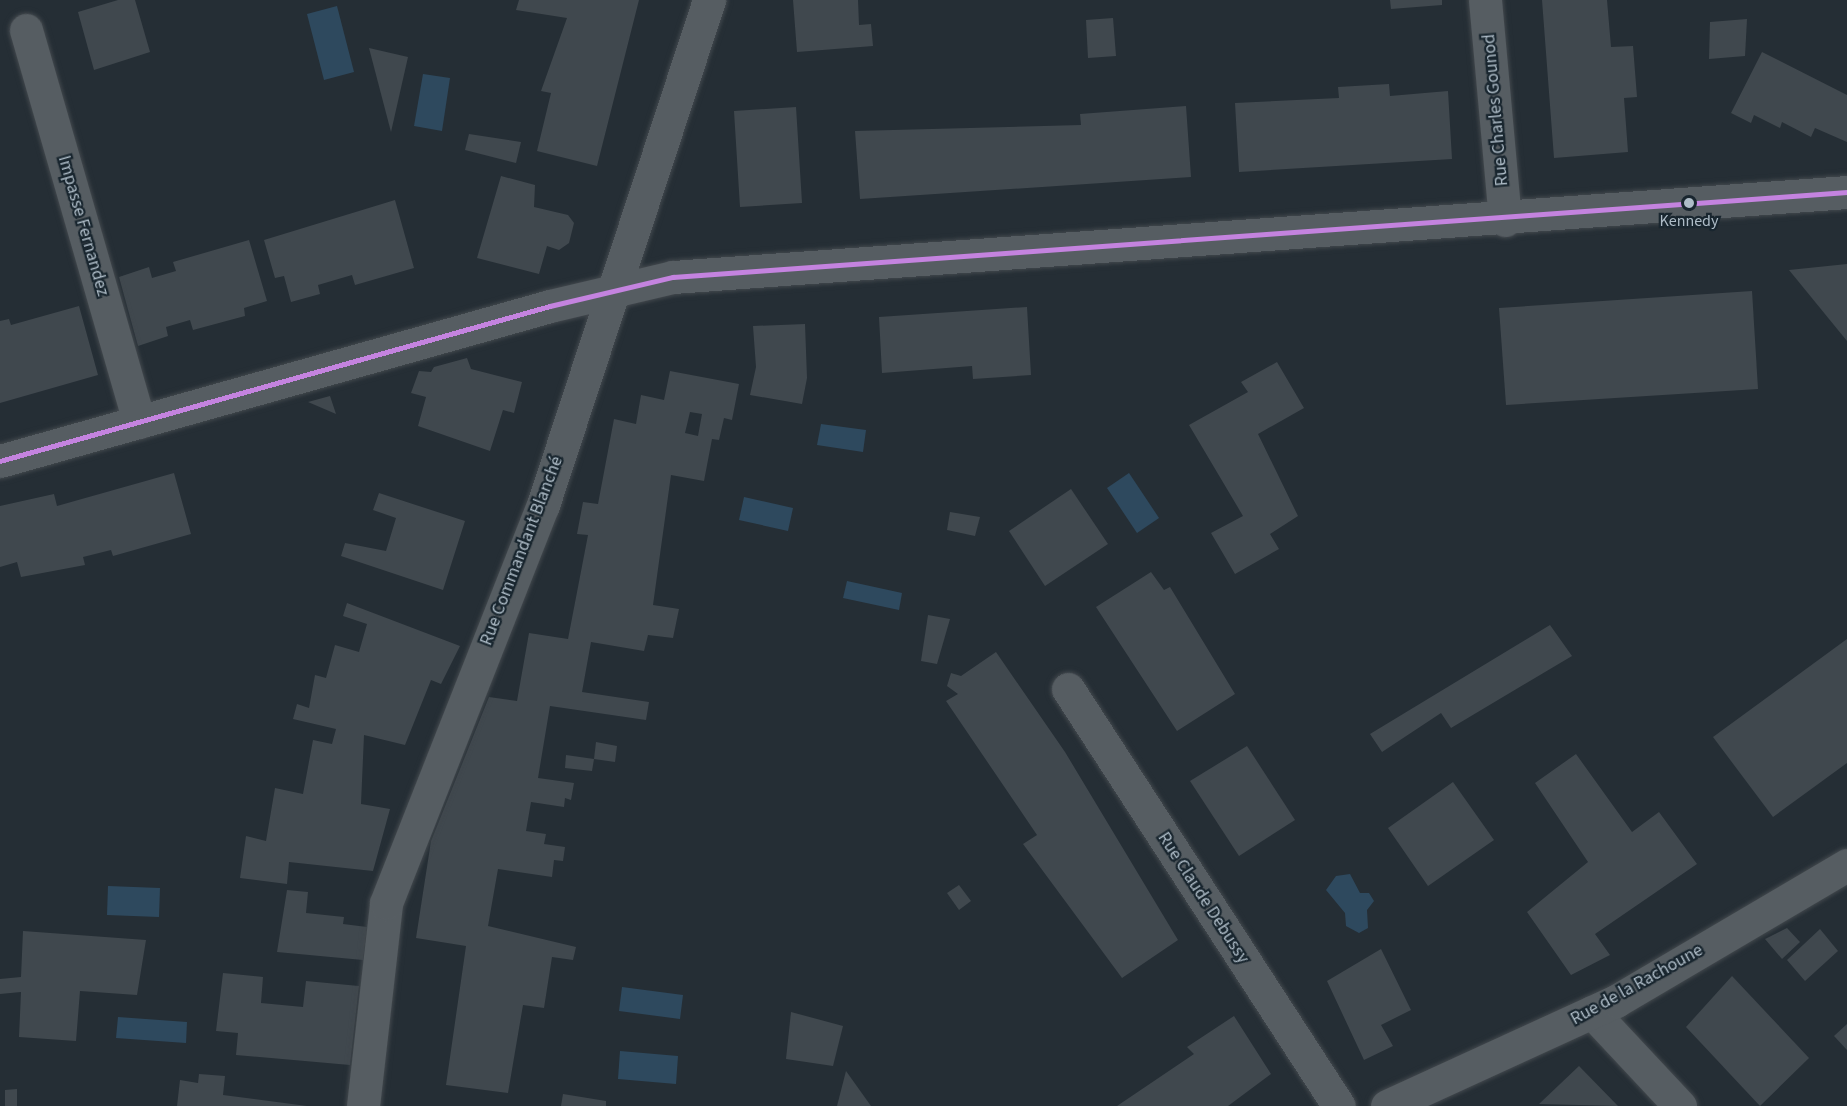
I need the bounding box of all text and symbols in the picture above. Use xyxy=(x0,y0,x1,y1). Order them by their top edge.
street label: Rue Charles Gounod xyxy=(1479,33,1513,187)
street label: Impasse Fernandez xyxy=(53,153,113,299)
marker: Kennedy xyxy=(1683,197,1695,209)
place label: Kennedy xyxy=(1660,211,1718,231)
street label: Rue Commandant Blanché xyxy=(476,453,568,649)
street label: Rue Claude Debussy xyxy=(1153,828,1253,968)
street label: Rue de la Rachoune xyxy=(1567,940,1707,1030)

